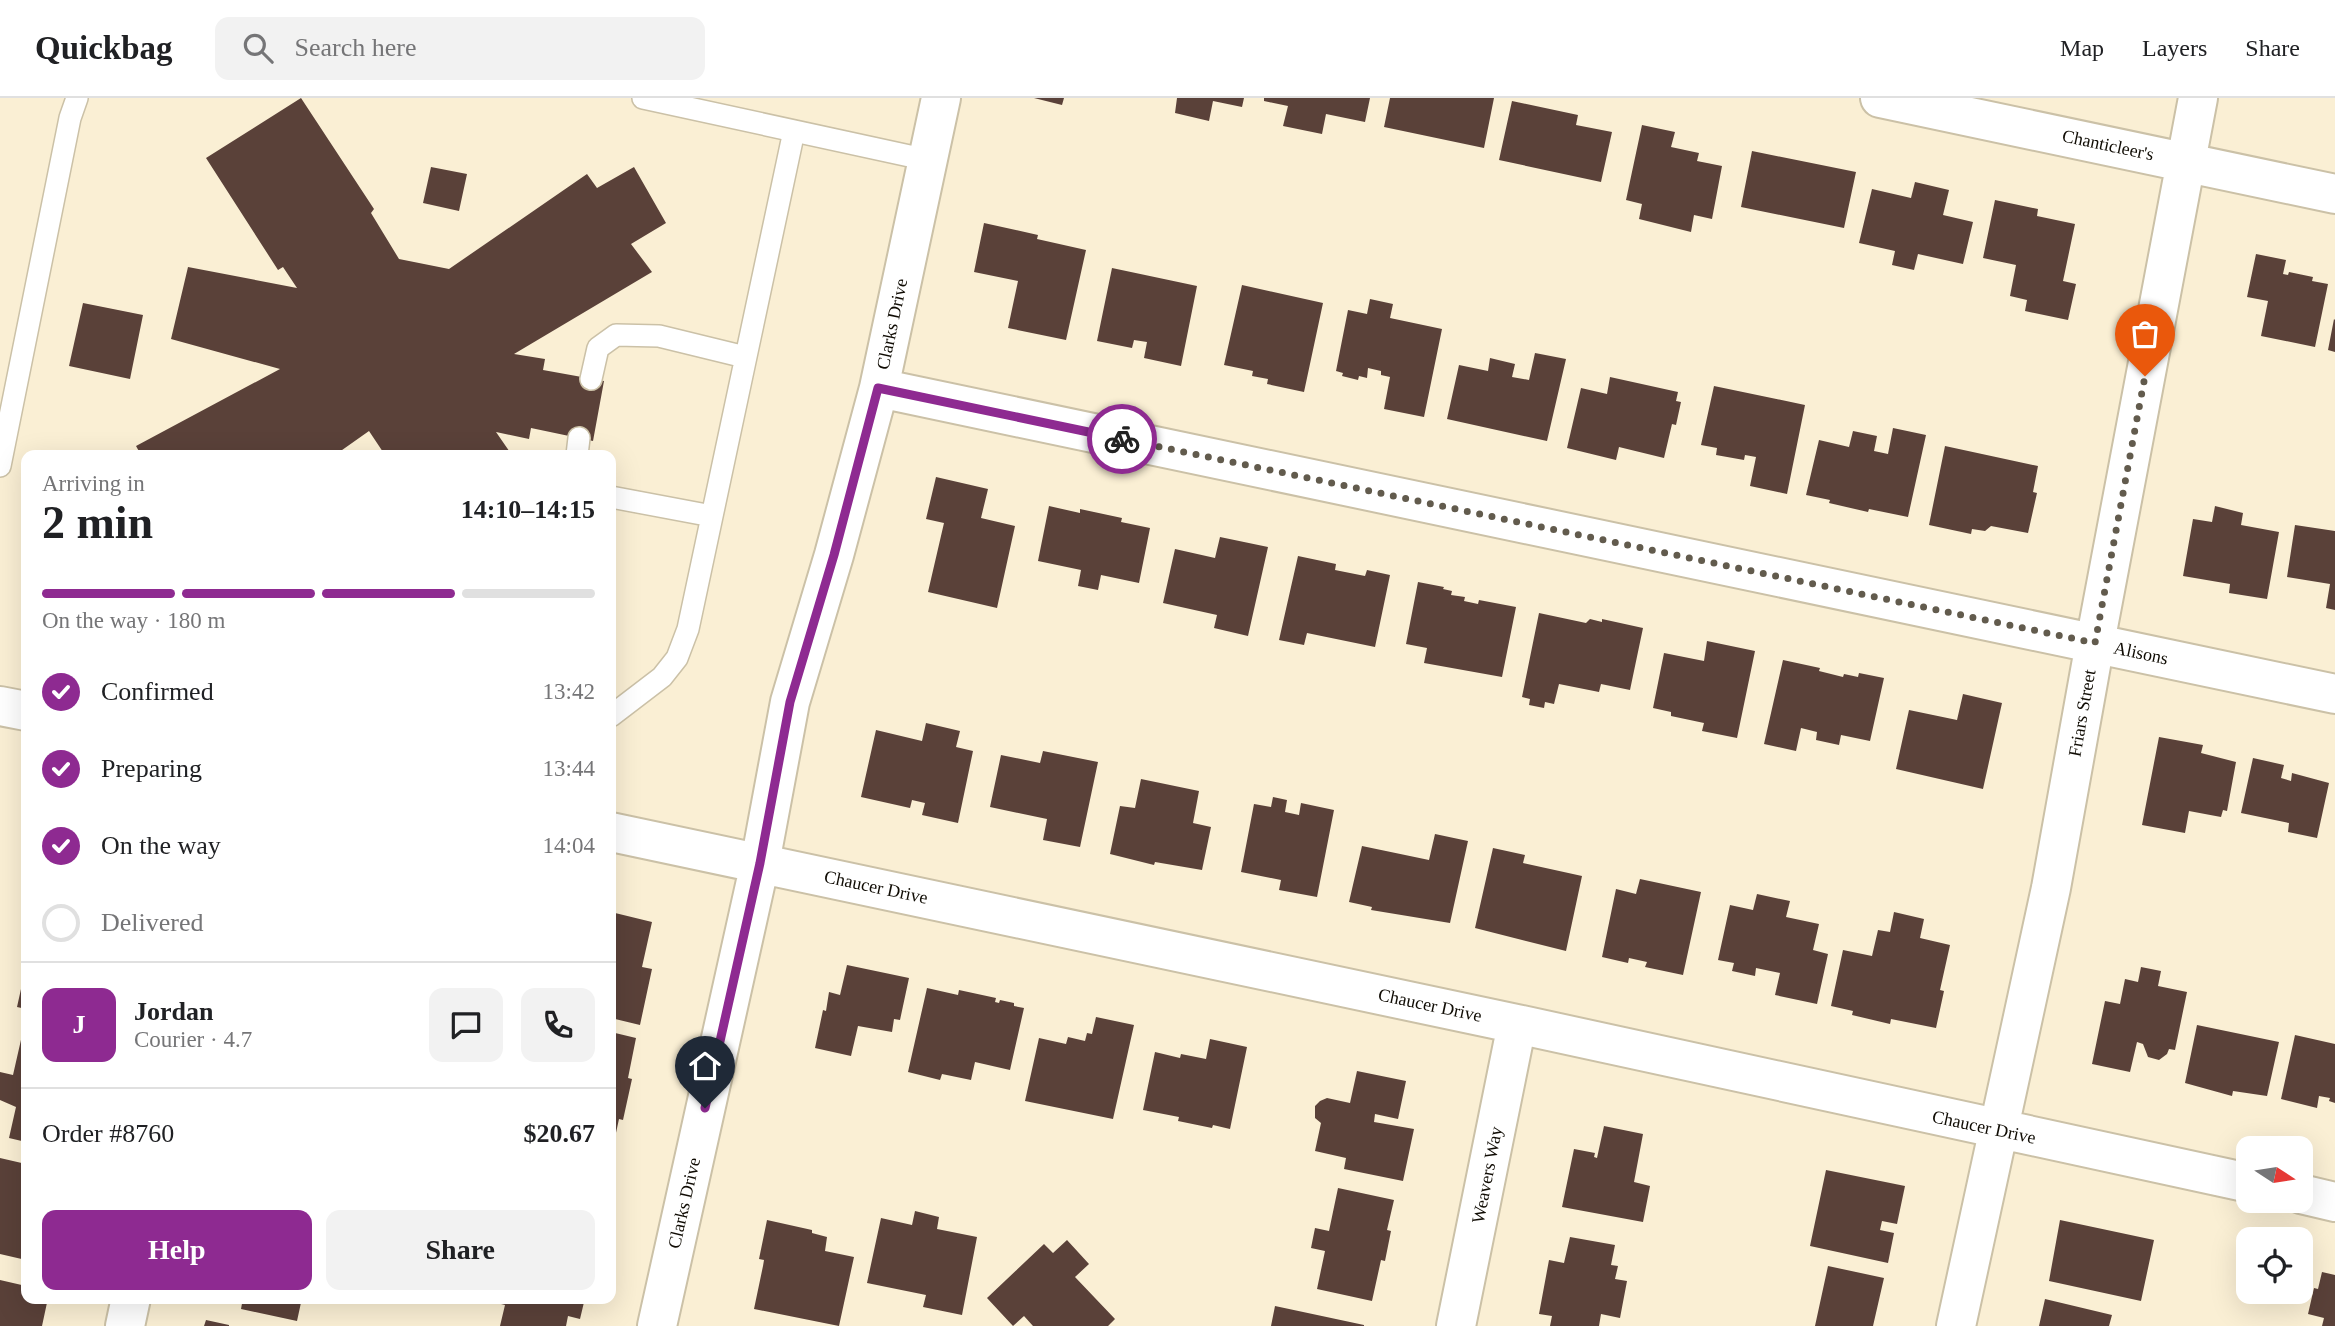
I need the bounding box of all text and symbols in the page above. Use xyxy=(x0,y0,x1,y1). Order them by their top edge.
search box xyxy=(215,17,705,80)
icon: search xyxy=(239,29,277,67)
text: Quickbag xyxy=(35,30,173,66)
text: Search here xyxy=(295,33,417,62)
text: Map xyxy=(2060,35,2104,61)
text: Layers xyxy=(2142,35,2207,61)
text: Share xyxy=(2245,35,2300,61)
street label: Chanticleer's xyxy=(2060,126,2156,164)
street label: Clarks Drive xyxy=(873,277,911,371)
pin xyxy=(2115,304,2175,376)
icon: bag xyxy=(2126,315,2164,353)
courier xyxy=(1087,404,1157,474)
icon: bike xyxy=(1103,420,1141,458)
text: Arriving in xyxy=(42,471,145,496)
text: 14:10–14:15 xyxy=(461,495,595,524)
text: 2 min xyxy=(42,497,153,548)
text: On the way · 180 m xyxy=(42,608,225,633)
street label: Alisons xyxy=(2112,637,2170,669)
street label: Friars Street xyxy=(2064,668,2100,758)
icon: check xyxy=(42,673,80,711)
text: Confirmed xyxy=(101,677,214,706)
text: 13:42 xyxy=(543,679,595,704)
icon: check xyxy=(42,750,80,788)
text: Preparing xyxy=(101,754,202,783)
text: 13:44 xyxy=(543,756,595,781)
icon: check xyxy=(42,827,80,865)
text: On the way xyxy=(101,831,221,860)
text: 14:04 xyxy=(543,833,595,858)
street label: Chaucer Drive xyxy=(822,866,930,908)
text: Delivered xyxy=(101,908,204,937)
street label: Chaucer Drive xyxy=(1376,984,1484,1026)
button: chat xyxy=(429,988,503,1062)
button: phone xyxy=(521,988,595,1062)
text: Jordan xyxy=(134,997,213,1026)
text: J xyxy=(73,1010,86,1039)
text: Courier · 4.7 xyxy=(134,1027,252,1052)
pin xyxy=(675,1036,735,1108)
icon: home xyxy=(686,1047,724,1085)
street label: Chaucer Drive xyxy=(1930,1106,2038,1148)
text: Order #8760 xyxy=(42,1119,174,1148)
text: $20.67 xyxy=(524,1119,595,1148)
street label: Weavers Way xyxy=(1468,1125,1506,1225)
north arrow xyxy=(2236,1136,2314,1213)
map controls xyxy=(2236,1136,2313,1304)
street label: Clarks Drive xyxy=(664,1156,704,1250)
button: Help xyxy=(42,1210,312,1290)
button: Share xyxy=(326,1210,595,1290)
button: locate xyxy=(2236,1227,2313,1304)

